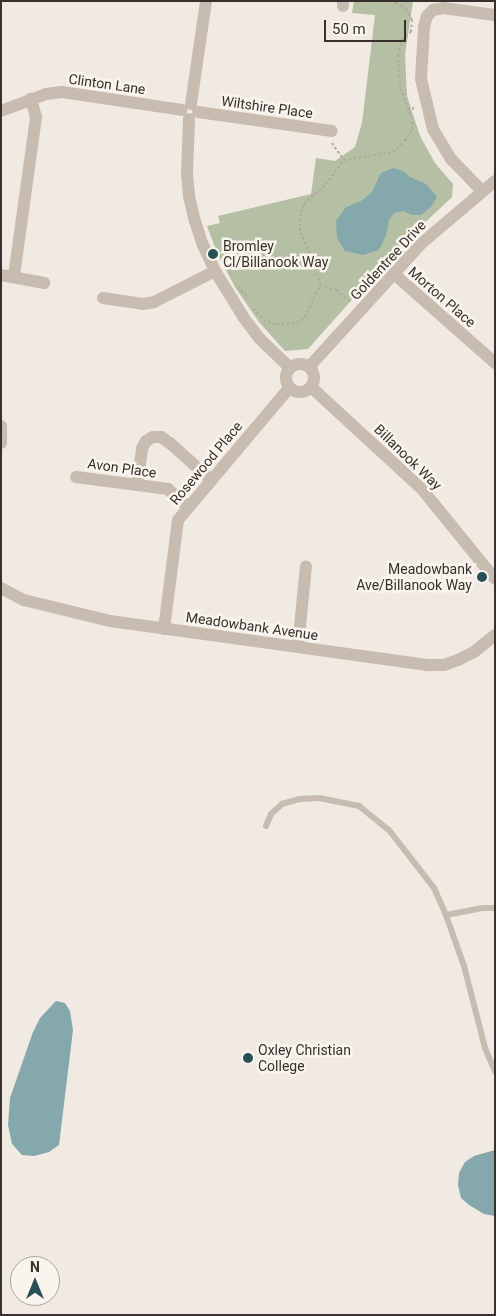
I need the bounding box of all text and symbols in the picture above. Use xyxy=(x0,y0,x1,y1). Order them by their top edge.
scale bar xyxy=(326,10,408,42)
text: 50 m xyxy=(332,20,366,38)
street label: Clinton Lane xyxy=(67,70,147,98)
street label: Wiltshire Place xyxy=(220,92,314,122)
street label: Goldentree Drive xyxy=(347,217,429,303)
place label: Bromley Cl/Billanook Way xyxy=(223,238,328,270)
marker: Bromley Cl/Billanook Way xyxy=(207,248,219,260)
street label: Morton Place xyxy=(405,263,479,331)
street label: Rosewood Place xyxy=(166,418,246,508)
street label: Billanook Way xyxy=(371,421,445,493)
street label: Avon Place xyxy=(87,455,157,481)
place label: Meadowbank Ave/Billanook Way xyxy=(356,561,472,594)
marker: Meadowbank Ave/Billanook Way xyxy=(476,571,488,583)
street label: Meadowbank Avenue xyxy=(185,608,319,644)
place label: Oxley Christian College xyxy=(258,1042,351,1074)
marker: Oxley Christian College xyxy=(242,1052,254,1064)
north arrow xyxy=(10,1256,60,1306)
text: N xyxy=(30,1259,40,1275)

